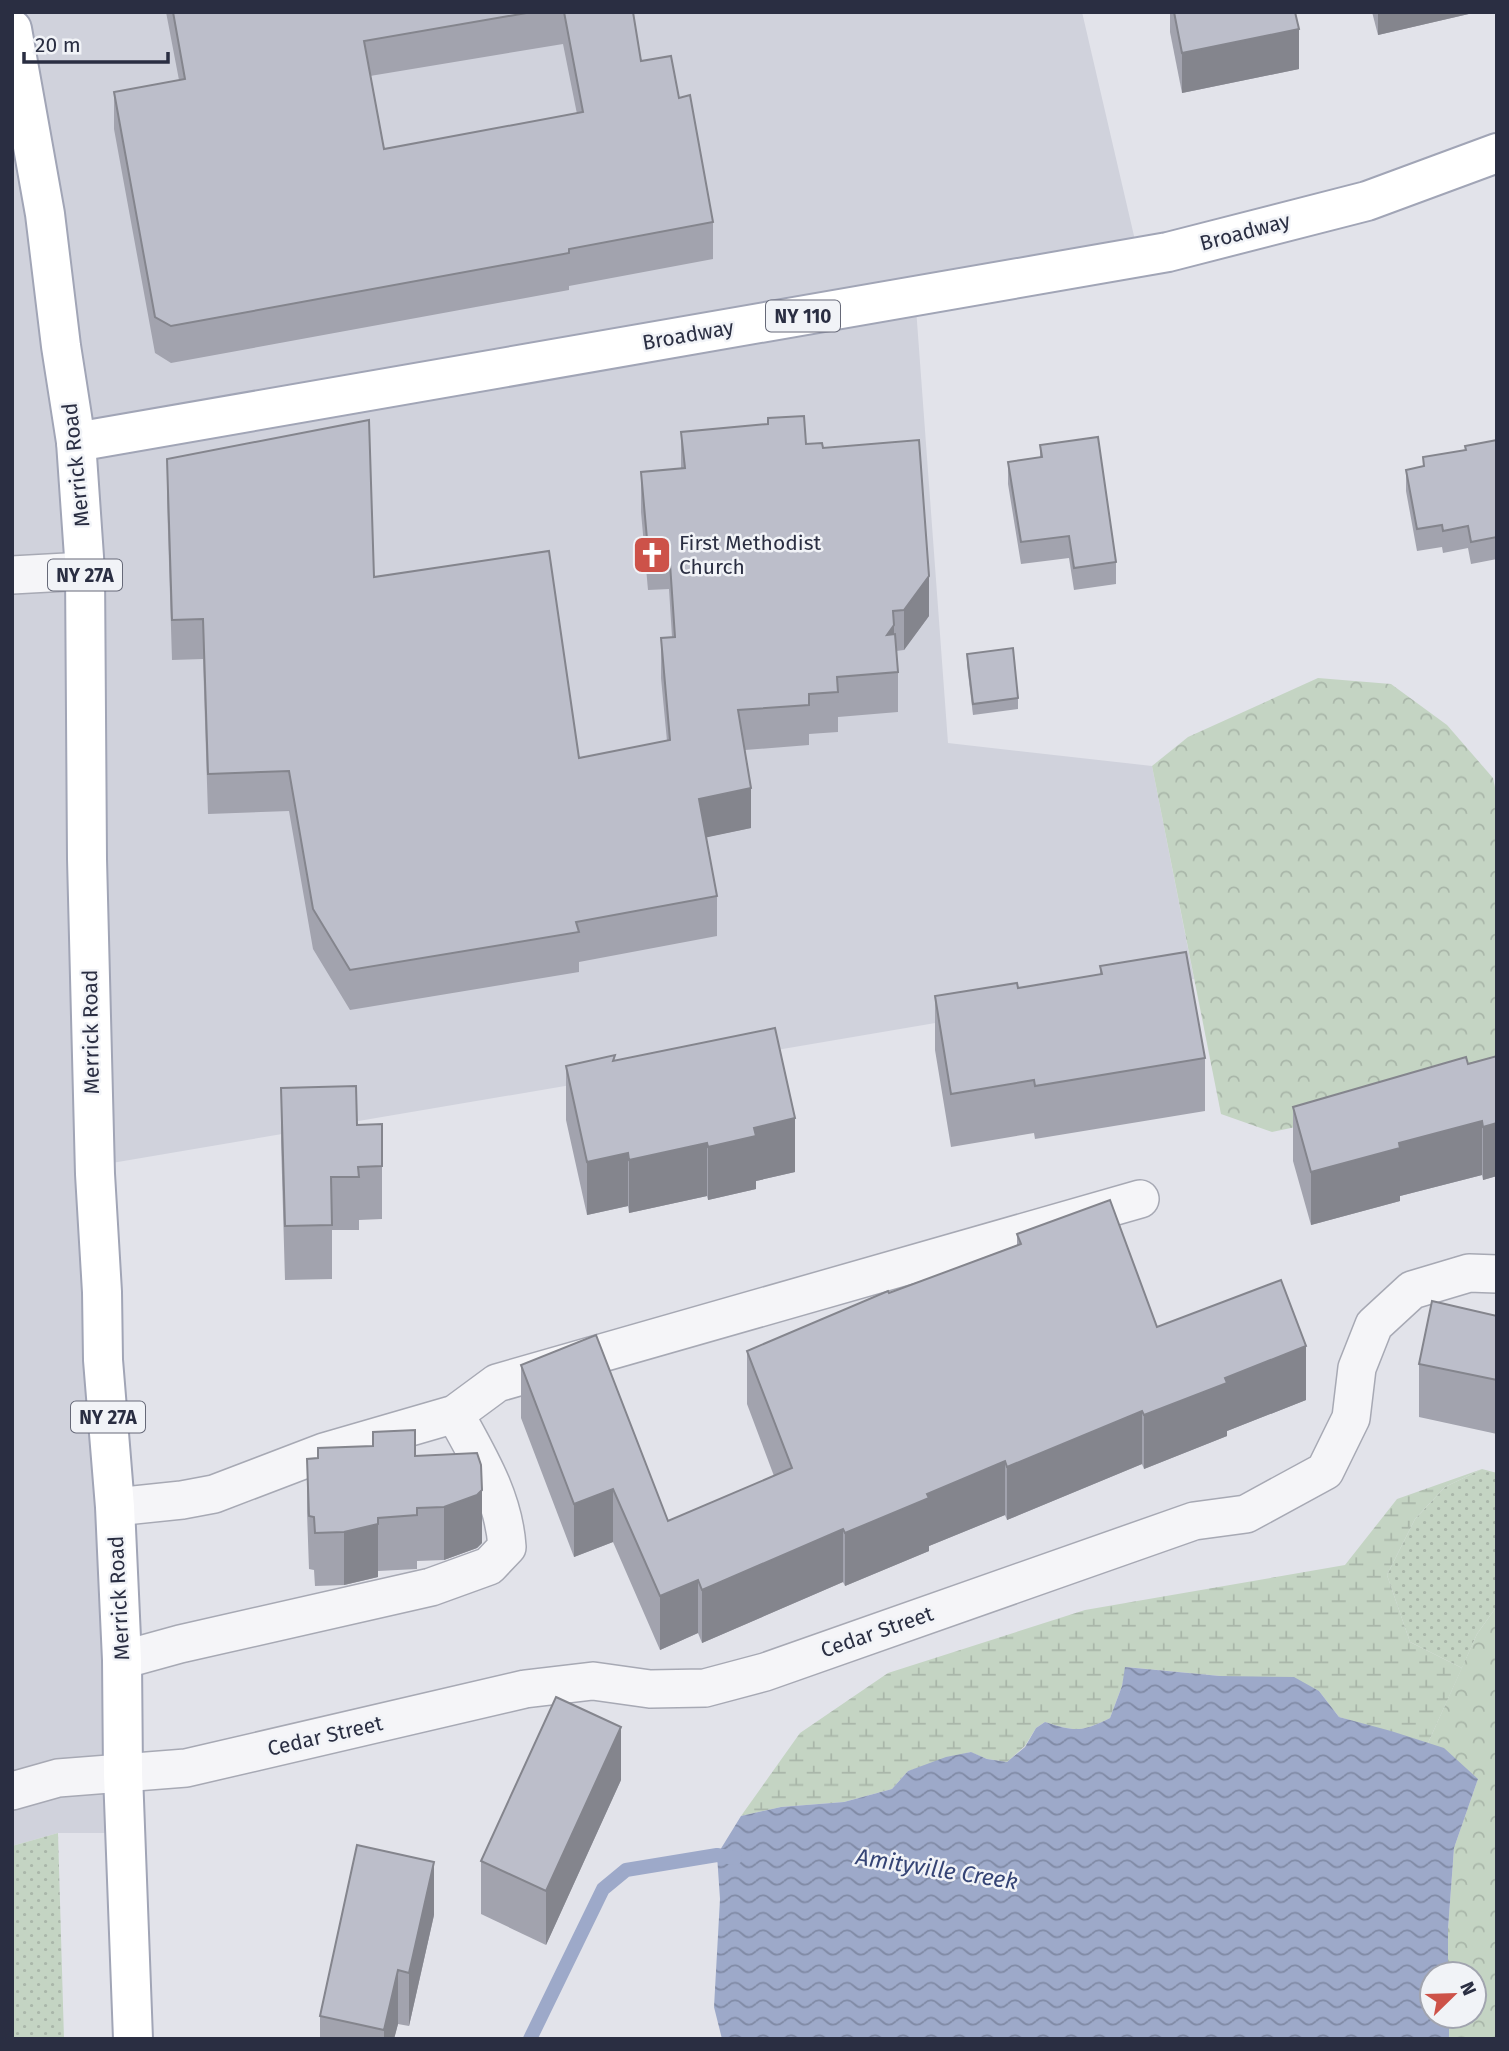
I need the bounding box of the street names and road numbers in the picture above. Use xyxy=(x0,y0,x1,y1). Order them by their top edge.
street label: Broadway xyxy=(1197,207,1294,257)
road number: NY 110 xyxy=(766,300,840,332)
street label: Broadway xyxy=(640,314,736,356)
street label: Merrick Road xyxy=(57,402,95,528)
road number: NY 27A xyxy=(48,560,122,590)
street label: Merrick Road xyxy=(77,969,105,1095)
road number: NY 27A xyxy=(71,1401,145,1432)
street label: Merrick Road xyxy=(103,1535,135,1661)
street label: Cedar Street xyxy=(817,1600,937,1663)
street label: Cedar Street xyxy=(265,1710,386,1762)

